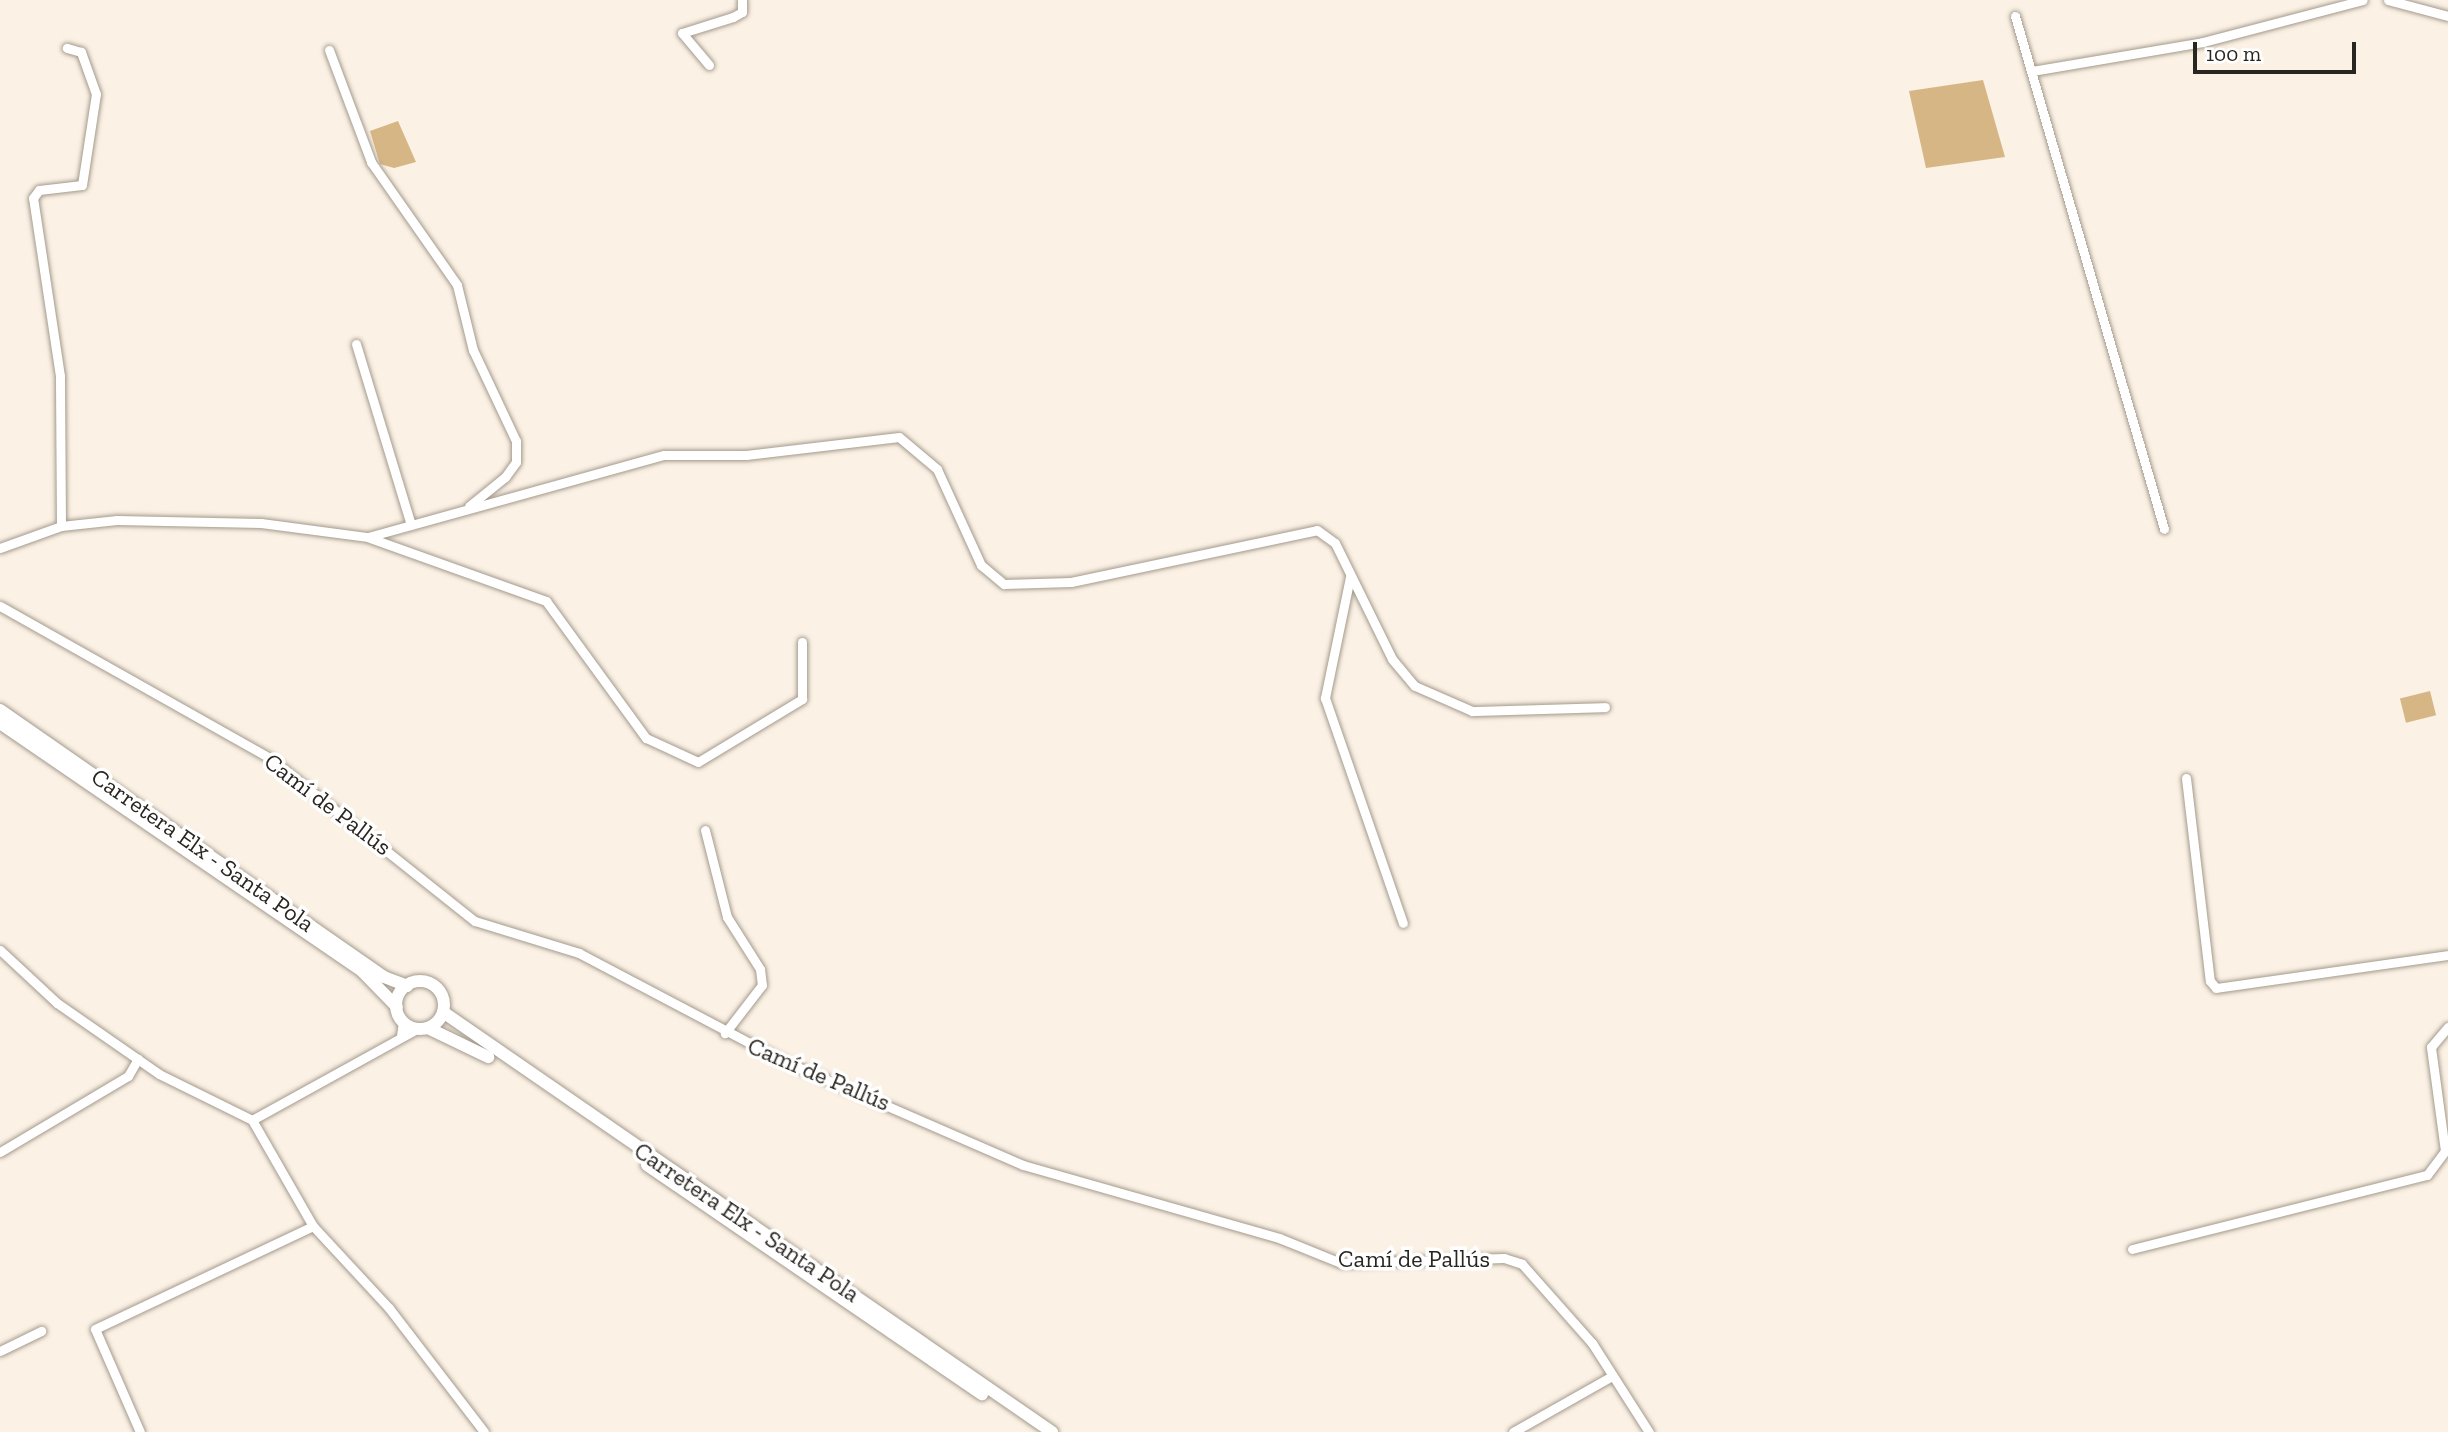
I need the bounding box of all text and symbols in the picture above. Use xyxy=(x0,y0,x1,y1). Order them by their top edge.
scale bar xyxy=(2196,28,2359,72)
text: 100 m xyxy=(2206,41,2261,66)
street label: Camí de Pallús xyxy=(259,747,397,861)
street label: Carretera Elx - Santa Pola xyxy=(86,762,320,938)
street label: Camí de Pallús xyxy=(743,1031,895,1117)
street label: Carretera Elx - Santa Pola xyxy=(629,1136,865,1308)
street label: Camí de Pallús xyxy=(1338,1245,1490,1273)

